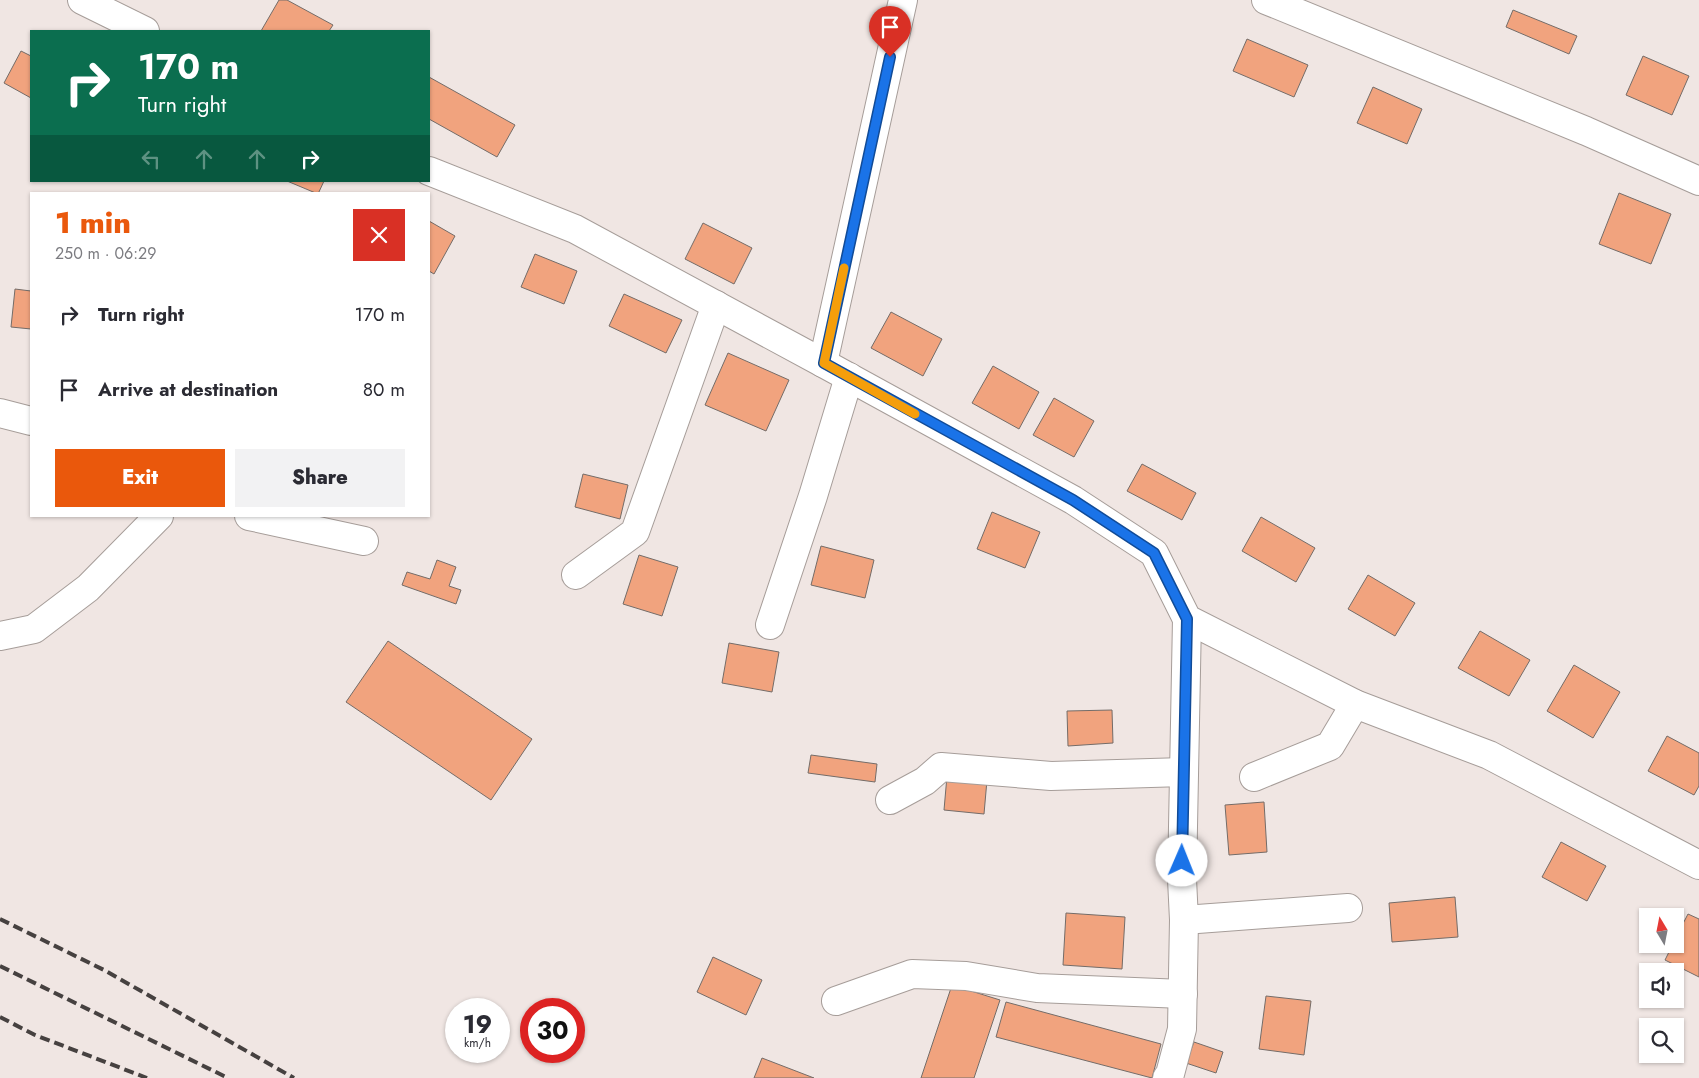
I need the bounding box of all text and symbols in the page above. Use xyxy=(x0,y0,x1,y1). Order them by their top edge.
pin xyxy=(869,6,911,57)
icon: arrive xyxy=(876,13,904,41)
text: 170 m xyxy=(138,42,239,92)
icon: right xyxy=(55,50,120,115)
text: Turn right xyxy=(138,88,226,120)
icon: left xyxy=(137,145,165,173)
icon: ahead xyxy=(190,145,218,173)
icon: ahead xyxy=(243,145,271,173)
icon: right xyxy=(296,145,324,173)
text: 1 min xyxy=(55,201,131,244)
button: close xyxy=(353,209,405,261)
text: 250 m · 06:29 xyxy=(55,242,156,265)
icon: right xyxy=(55,301,83,329)
text: Turn right xyxy=(98,301,184,328)
text: 170 m xyxy=(355,301,405,328)
icon: arrive xyxy=(55,376,83,404)
text: Arrive at destination xyxy=(98,376,278,403)
text: 80 m xyxy=(363,376,405,403)
button: Exit xyxy=(55,449,225,507)
button: Share xyxy=(235,449,405,507)
position arrow xyxy=(1155,834,1207,886)
north arrow xyxy=(1639,908,1684,952)
map controls xyxy=(1639,908,1684,1063)
button: sound xyxy=(1639,963,1684,1008)
speed limit sign: 30 xyxy=(520,998,585,1063)
text: 19 xyxy=(463,1006,492,1042)
button: search xyxy=(1639,1018,1684,1063)
text: km/h xyxy=(464,1034,491,1052)

